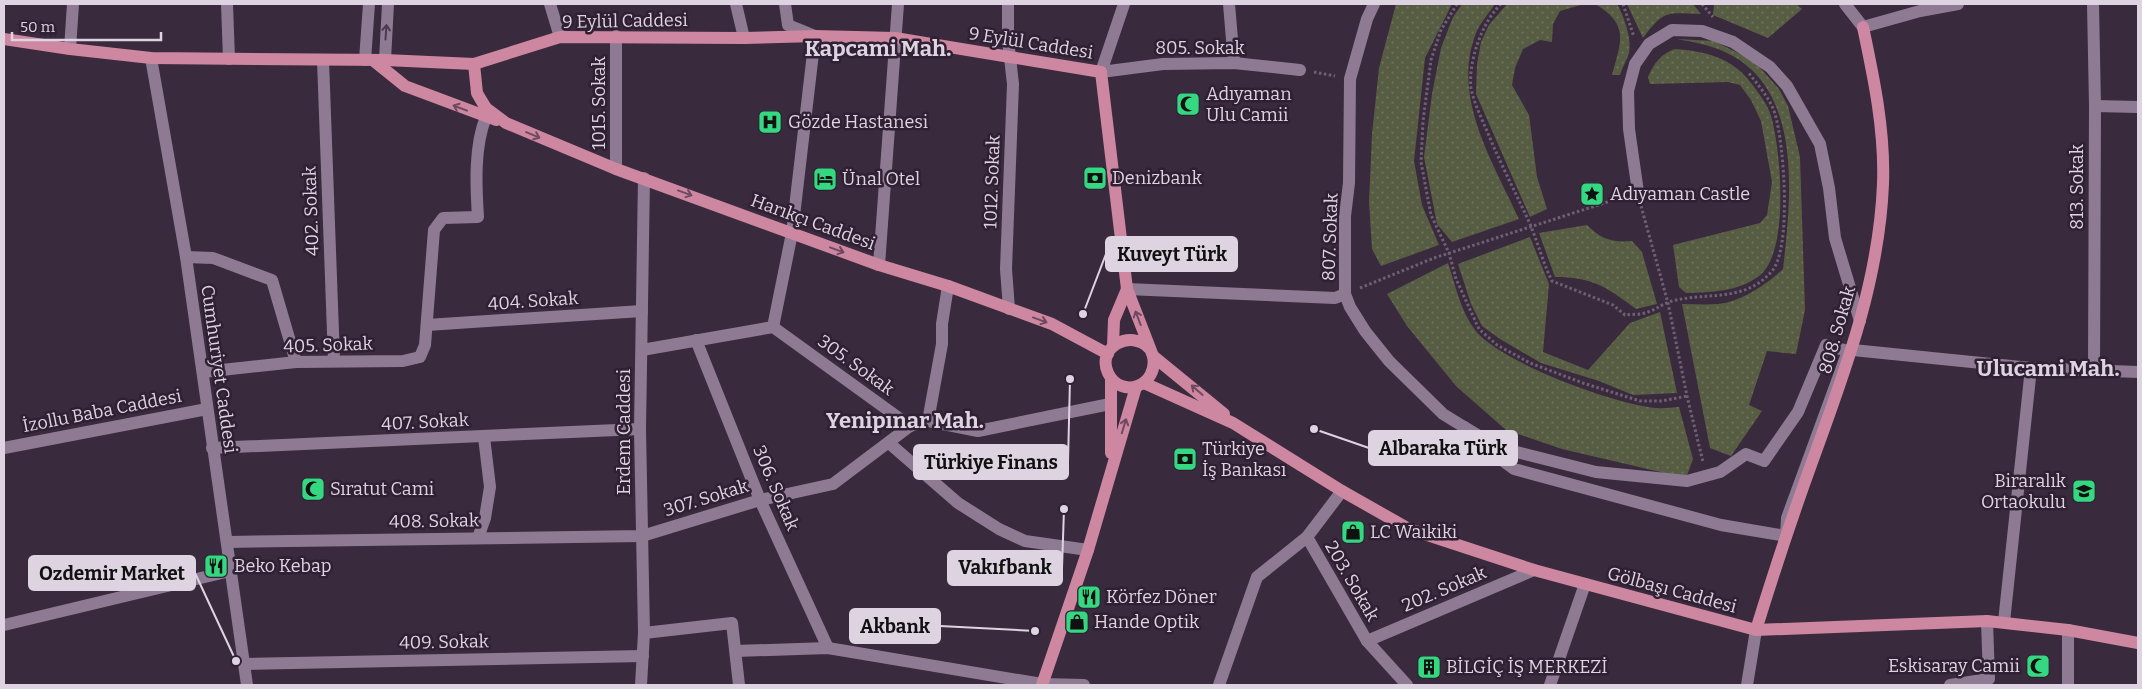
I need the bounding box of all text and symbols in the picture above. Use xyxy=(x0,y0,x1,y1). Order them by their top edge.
street label: 9 Eylül Caddesi xyxy=(562,9,688,33)
scale bar xyxy=(12,10,161,42)
text: 50 m xyxy=(20,18,56,36)
street label: 9 Eylül Caddesi xyxy=(967,22,1095,64)
one-way arrow xyxy=(382,24,391,40)
district label: Kapcami Mah. xyxy=(805,35,951,62)
street label: 805. Sokak xyxy=(1155,37,1246,59)
street label: 1015. Sokak xyxy=(588,56,610,150)
place label: Adıyaman Ulu Camii xyxy=(1206,83,1292,126)
mosque icon: Adıyaman Ulu Camii xyxy=(1175,91,1201,117)
one-way arrow xyxy=(452,103,468,112)
hospital icon: Gözde Hastanesi xyxy=(757,109,783,135)
place label: Gözde Hastanesi xyxy=(788,111,928,133)
one-way arrow xyxy=(525,130,540,140)
street label: 1012. Sokak xyxy=(979,134,1005,229)
street label: 813. Sokak xyxy=(2066,143,2088,230)
street label: 402. Sokak xyxy=(298,165,324,256)
bank icon: Denizbank xyxy=(1082,165,1108,191)
hotel icon: Ünal Otel xyxy=(812,166,838,192)
place label: Denizbank xyxy=(1112,167,1203,189)
place label: Ünal Otel xyxy=(842,168,920,190)
place icon: Adıyaman Castle xyxy=(1579,181,1605,207)
place label: Adıyaman Castle xyxy=(1610,183,1750,205)
one-way arrow xyxy=(676,189,692,198)
street label: Harıkçı Caddesi xyxy=(748,189,878,255)
street label: 807. Sokak xyxy=(1317,192,1343,281)
callout: Kuveyt Türk xyxy=(1106,237,1237,271)
text: Kuveyt Türk xyxy=(1117,243,1228,266)
one-way arrow xyxy=(829,246,844,255)
street label: Cumhuriyet Caddesi xyxy=(196,283,242,455)
street label: 808. Sokak xyxy=(1814,283,1860,377)
street label: 404. Sokak xyxy=(487,287,580,315)
one-way arrow xyxy=(1133,311,1142,327)
one-way arrow xyxy=(1032,316,1047,325)
street label: 305. Sokak xyxy=(813,330,899,401)
street label: 405. Sokak xyxy=(283,332,374,358)
district label: Ulucami Mah. xyxy=(1976,355,2120,382)
street label: Erdem Caddesi xyxy=(613,369,635,495)
street label: İzollu Baba Caddesi xyxy=(21,385,183,437)
one-way arrow xyxy=(1190,385,1203,396)
district label: Yenipınar Mah. xyxy=(826,407,984,434)
street label: 407. Sokak xyxy=(381,409,470,435)
one-way arrow xyxy=(1119,418,1129,434)
callout: Albaraka Türk xyxy=(1369,431,1517,465)
text: Albaraka Türk xyxy=(1379,437,1508,460)
place label: Türkiye İş Bankası xyxy=(1202,438,1286,481)
street label: 306. Sokak xyxy=(748,442,804,535)
callout: Türkiye Finans xyxy=(914,445,1068,479)
bank icon: Türkiye İş Bankası xyxy=(1172,446,1198,472)
text: Türkiye Finans xyxy=(924,451,1058,474)
place label: Biraralık Ortaokulu xyxy=(1981,470,2067,513)
street label: 307. Sokak xyxy=(661,474,752,521)
mosque icon: Sıratut Cami xyxy=(300,476,326,502)
place label: Sıratut Cami xyxy=(330,478,434,500)
school or university icon: Biraralık Ortaokulu xyxy=(2071,478,2097,504)
street label: 408. Sokak xyxy=(389,509,480,533)
shop icon: LC Waikiki xyxy=(1340,519,1366,545)
place label: LC Waikiki xyxy=(1370,521,1457,543)
street label: 203. Sokak xyxy=(1320,537,1384,626)
callout: Vakıfbank xyxy=(948,551,1062,585)
restaurant icon: Beko Kebap xyxy=(203,553,229,579)
place label: Beko Kebap xyxy=(234,555,332,577)
callout: Ozdemir Market xyxy=(29,556,195,590)
text: Vakıfbank xyxy=(958,556,1052,579)
street label: 202. Sokak xyxy=(1399,561,1490,617)
text: Ozdemir Market xyxy=(39,562,186,585)
street label: Gölbaşı Caddesi xyxy=(1605,562,1739,618)
restaurant icon: Körfez Döner xyxy=(1076,584,1102,610)
place label: Körfez Döner xyxy=(1106,586,1217,608)
callout: Akbank xyxy=(850,609,940,643)
shop icon: Hande Optik xyxy=(1064,609,1090,635)
place label: Hande Optik xyxy=(1094,611,1200,633)
text: Akbank xyxy=(860,615,931,638)
street label: 409. Sokak xyxy=(399,630,490,654)
mosque icon: Eskisaray Camii xyxy=(2025,653,2051,679)
building icon: BİLGİÇ İŞ MERKEZİ xyxy=(1416,654,1442,680)
place label: Eskisaray Camii xyxy=(1888,655,2020,677)
place label: BİLGİÇ İŞ MERKEZİ xyxy=(1446,656,1608,678)

